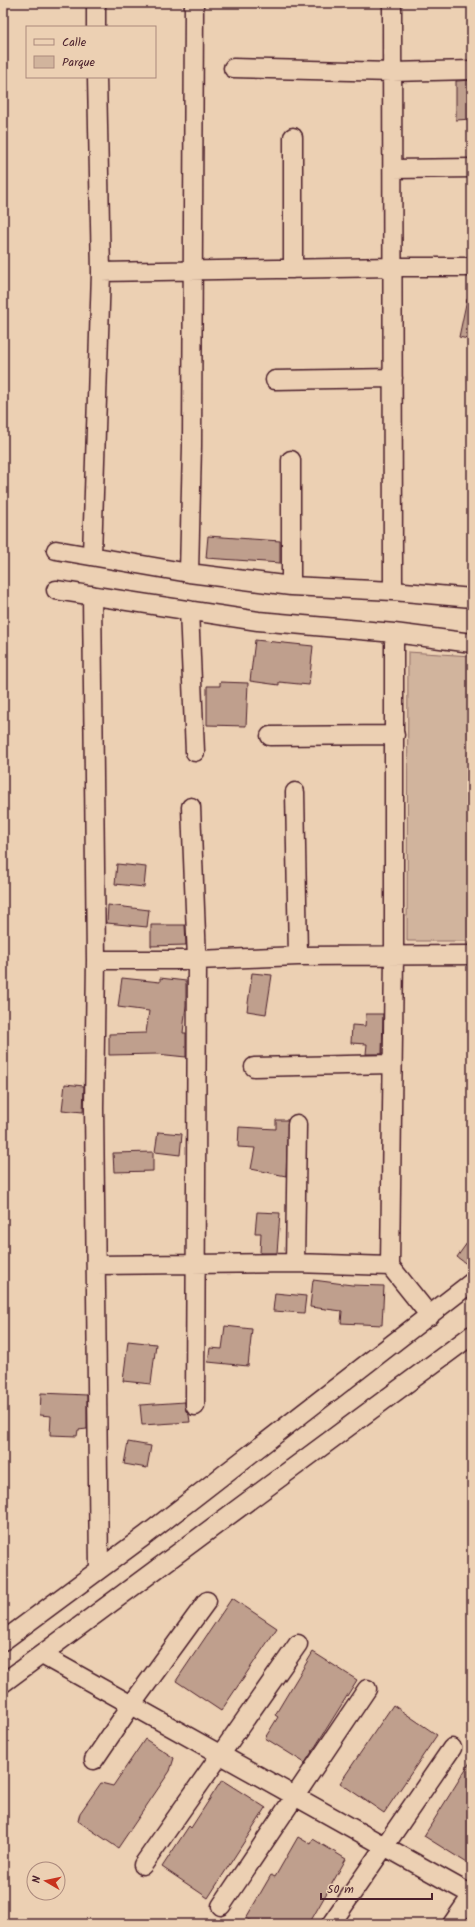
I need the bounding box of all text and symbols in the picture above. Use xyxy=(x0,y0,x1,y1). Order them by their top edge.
legend xyxy=(26,26,156,78)
text: Calle xyxy=(62,33,87,52)
text: Parque xyxy=(62,53,96,72)
north arrow xyxy=(26,1861,66,1901)
text: N xyxy=(28,1875,47,1884)
scale bar xyxy=(321,1875,432,1901)
text: 50 m xyxy=(327,1880,354,1899)

